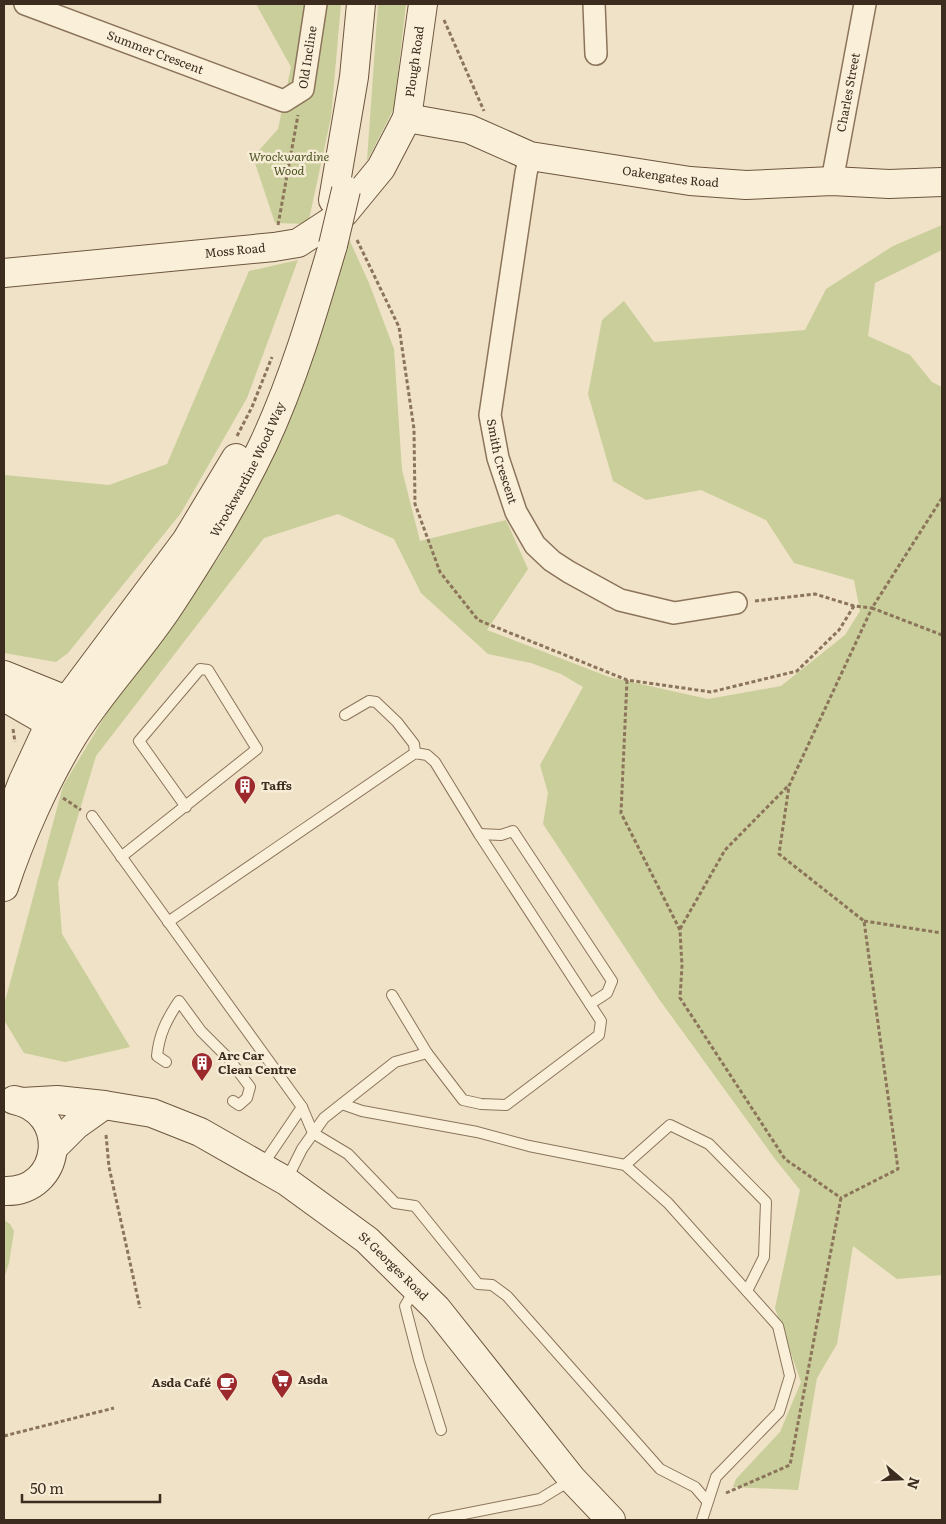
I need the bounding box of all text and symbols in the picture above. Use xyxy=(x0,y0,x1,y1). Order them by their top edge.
street label: Old Incline xyxy=(293,24,321,90)
street label: Plough Road xyxy=(400,24,428,98)
street label: Summer Crescent xyxy=(105,26,207,78)
street label: Charles Street xyxy=(831,51,864,133)
park label: Wrockwardine Wood xyxy=(249,147,330,179)
street label: Oakengates Road xyxy=(621,161,720,191)
street label: Moss Road xyxy=(204,238,267,262)
street label: Wrockwardine Wood Way xyxy=(205,399,289,540)
street label: Smith Crescent xyxy=(483,417,523,506)
building icon: Taffs xyxy=(233,774,257,805)
place label: Taffs xyxy=(261,776,292,794)
place label: Arc Car Clean Centre xyxy=(218,1046,297,1078)
building icon: Arc Car Clean Centre xyxy=(190,1051,214,1082)
street label: St Georges Road xyxy=(355,1227,434,1304)
supermarket icon: Asda xyxy=(270,1368,294,1399)
place label: Asda xyxy=(298,1370,328,1388)
cafe icon: Asda Café xyxy=(215,1371,239,1402)
place label: Asda Café xyxy=(152,1373,211,1391)
north arrow xyxy=(876,1454,926,1504)
scale bar xyxy=(22,1472,160,1504)
text: N xyxy=(903,1475,926,1493)
text: 50 m xyxy=(30,1476,64,1499)

